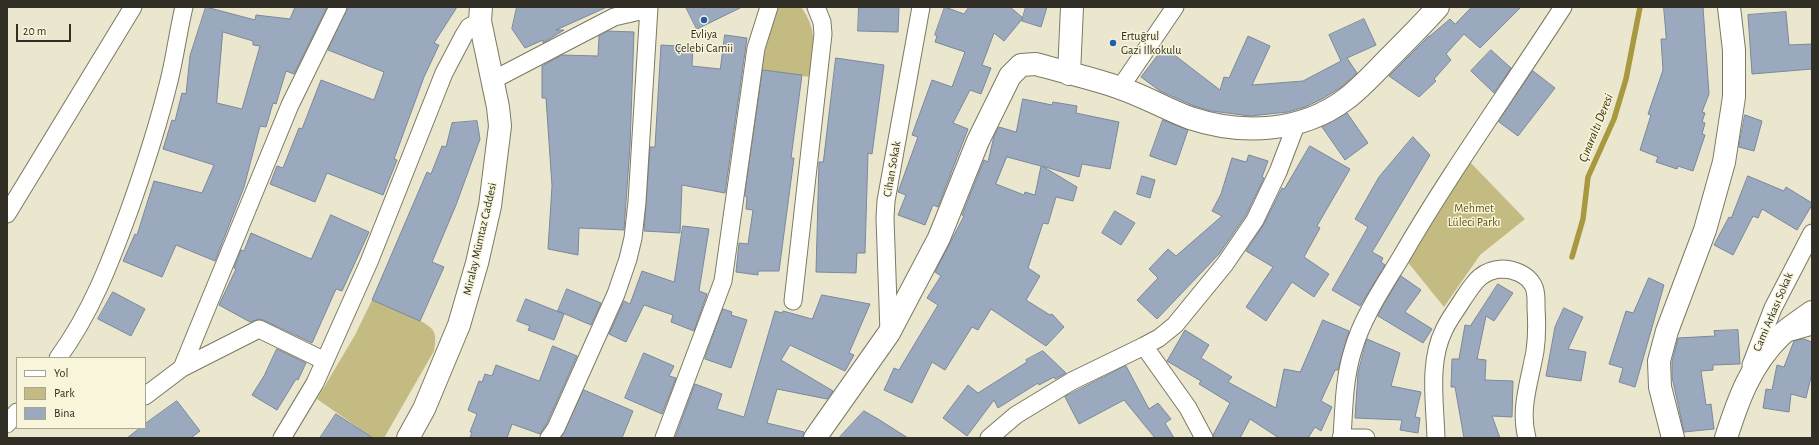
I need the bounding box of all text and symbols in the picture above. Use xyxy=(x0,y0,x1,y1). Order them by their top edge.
marker: Evliya Çelebi Camii xyxy=(699,15,709,25)
scale bar xyxy=(18,16,73,42)
text: 20 m xyxy=(23,25,46,37)
place label: Evliya Çelebi Camii xyxy=(675,27,733,55)
place label: Ertuğrul Gazi İlkokulu xyxy=(1121,29,1181,57)
marker: Ertuğrul Gazi İlkokulu xyxy=(1108,38,1118,48)
water label: Çınaraltı Deresi xyxy=(1575,92,1617,164)
street label: Cihan Sokak xyxy=(880,140,904,198)
street label: Miralay Mümtaz Caddesi xyxy=(460,181,500,297)
park label: Mehmet Lüleci Parkı xyxy=(1448,201,1500,229)
street label: Cami Arkası Sokak xyxy=(1750,270,1796,354)
legend xyxy=(16,357,146,429)
text: Yol xyxy=(54,367,68,379)
text: Park xyxy=(54,387,75,399)
text: Bina xyxy=(54,407,75,419)

